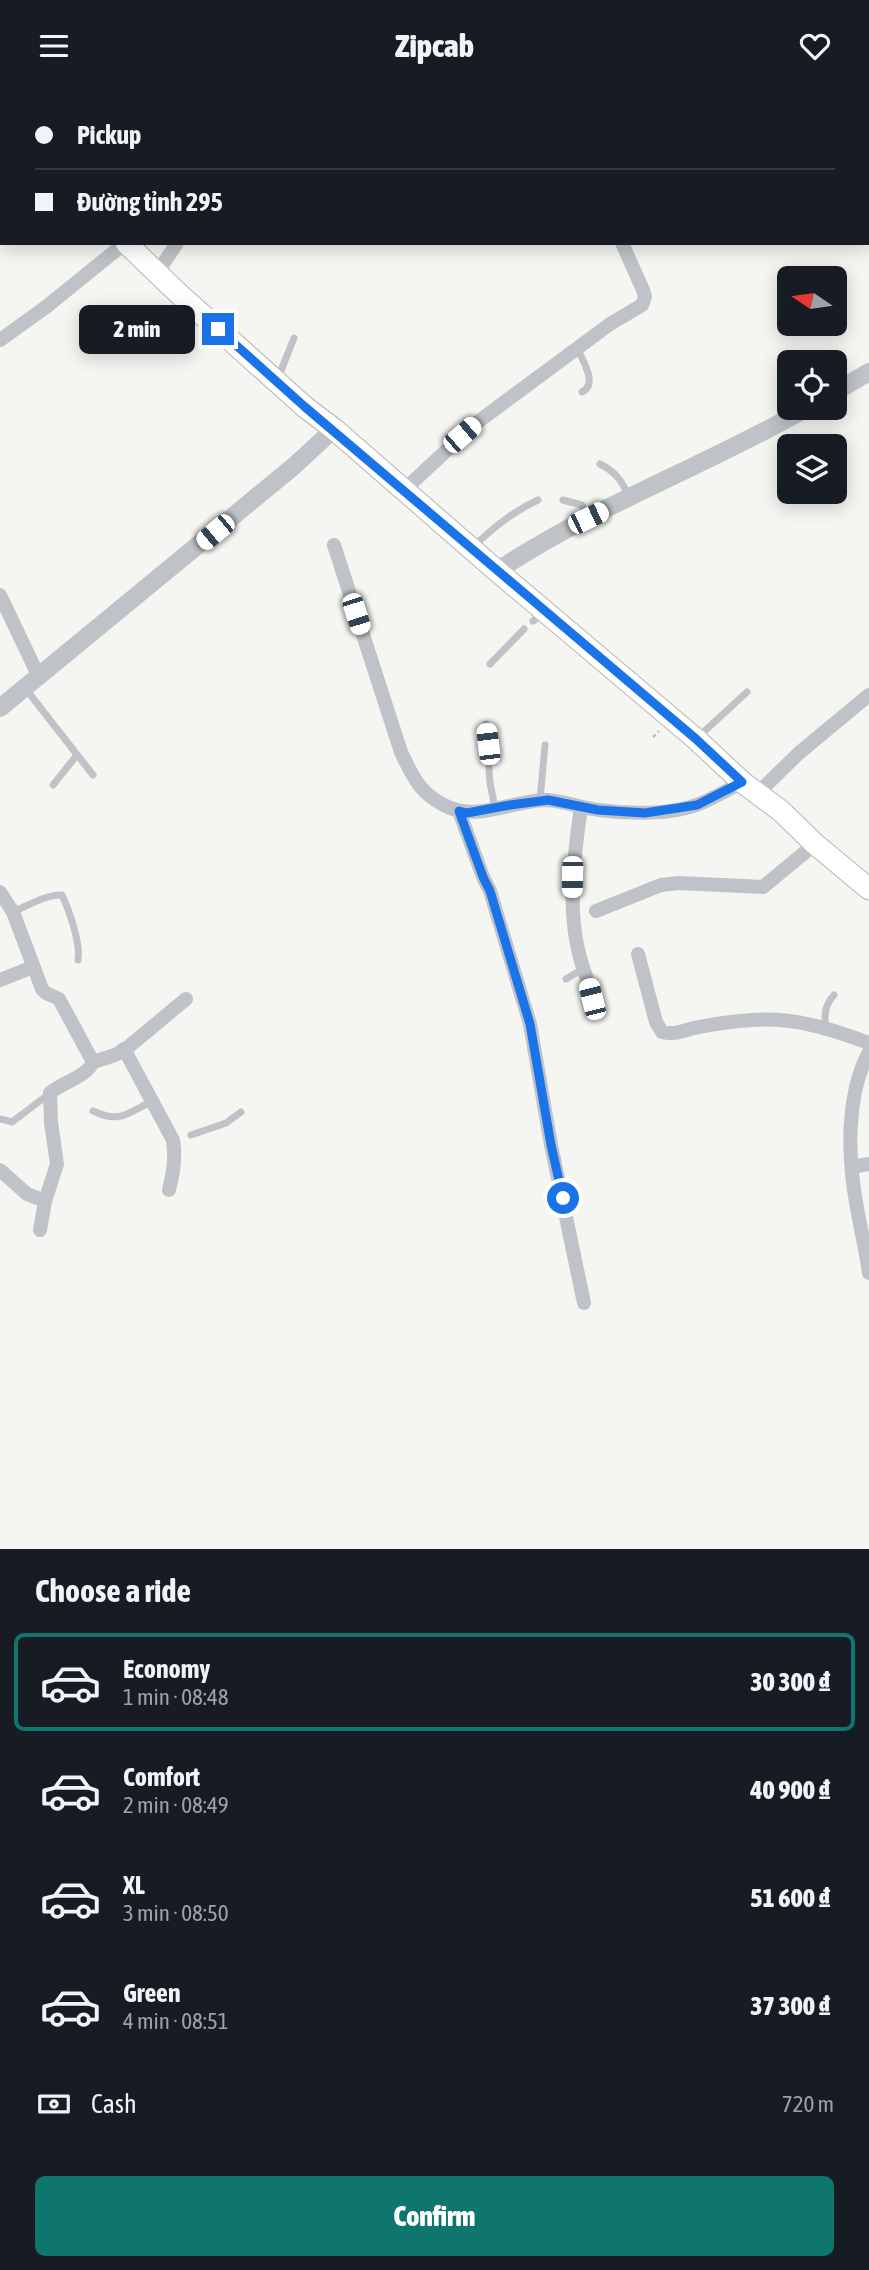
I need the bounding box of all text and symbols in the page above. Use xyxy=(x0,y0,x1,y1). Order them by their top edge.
icon: menu xyxy=(35,27,73,65)
text: Zipcab xyxy=(395,27,474,64)
icon: heart xyxy=(796,27,834,65)
text: Pickup xyxy=(77,120,141,150)
text: Đường tỉnh 295 xyxy=(77,187,223,217)
north arrow xyxy=(777,266,847,336)
map controls xyxy=(777,266,847,504)
callout: 2 min xyxy=(78,305,194,353)
route end xyxy=(202,313,234,345)
text: 2 min xyxy=(114,316,160,342)
button: locate xyxy=(777,350,847,420)
car xyxy=(440,413,485,457)
button: layers xyxy=(777,434,847,504)
car xyxy=(565,499,612,537)
car xyxy=(193,510,238,554)
car xyxy=(340,591,373,637)
car xyxy=(476,722,501,766)
car xyxy=(562,856,583,898)
car xyxy=(577,976,608,1022)
route start xyxy=(547,1182,579,1214)
text: Choose a ride xyxy=(35,1572,191,1609)
icon: car xyxy=(39,1651,102,1714)
text: Economy xyxy=(123,1654,210,1684)
text: 30 300 ₫ xyxy=(750,1667,830,1697)
text: 1 min · 08:48 xyxy=(123,1684,229,1710)
icon: car xyxy=(39,1759,102,1822)
text: Comfort xyxy=(123,1762,200,1792)
text: 40 900 ₫ xyxy=(750,1775,830,1805)
text: 2 min · 08:49 xyxy=(123,1792,229,1818)
icon: car xyxy=(39,1867,102,1930)
text: XL xyxy=(123,1870,145,1900)
text: 51 600 ₫ xyxy=(750,1883,830,1913)
text: 3 min · 08:50 xyxy=(123,1900,229,1926)
icon: car xyxy=(39,1975,102,2038)
text: Green xyxy=(123,1978,181,2008)
text: 37 300 ₫ xyxy=(750,1991,830,2021)
text: 4 min · 08:51 xyxy=(123,2008,229,2034)
icon: cash xyxy=(35,2085,73,2123)
text: Cash xyxy=(91,2089,137,2119)
text: 720 m xyxy=(782,2091,834,2117)
button: Confirm xyxy=(35,2176,834,2256)

